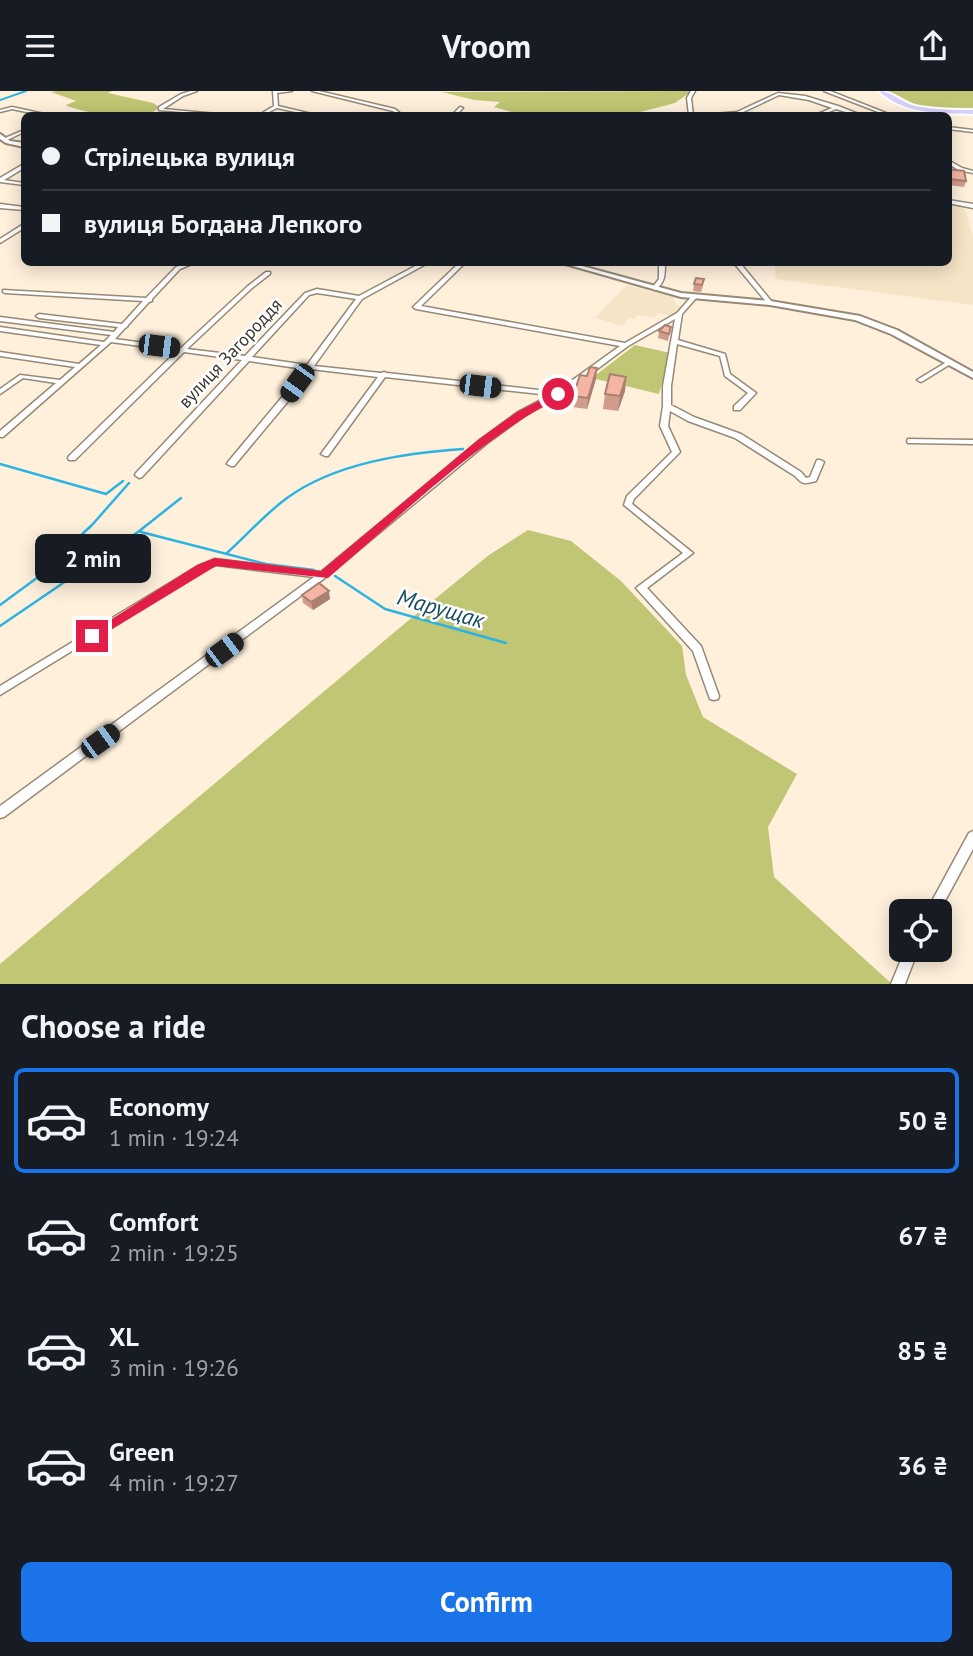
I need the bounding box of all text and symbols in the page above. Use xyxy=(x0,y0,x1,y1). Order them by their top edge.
text: Vroom xyxy=(442,25,531,67)
icon: menu xyxy=(21,27,59,65)
icon: share xyxy=(914,27,952,65)
text: Стрілецька вулиця xyxy=(84,140,295,173)
text: вулиця Богдана Лепкого xyxy=(84,207,362,240)
street label: вулиця Загороддя xyxy=(173,293,287,413)
car xyxy=(137,333,182,359)
car xyxy=(277,360,318,406)
car xyxy=(458,373,503,399)
route start xyxy=(542,378,574,410)
callout: 2 min xyxy=(34,535,150,583)
text: 2 min xyxy=(65,544,121,573)
water label: Марущак xyxy=(394,582,489,635)
route end xyxy=(76,620,108,652)
car xyxy=(201,629,248,671)
car xyxy=(77,720,124,762)
map controls xyxy=(889,899,952,962)
button: locate xyxy=(889,899,952,962)
text: Choose a ride xyxy=(21,1005,206,1047)
icon: car xyxy=(25,1089,88,1152)
text: Economy xyxy=(109,1090,209,1123)
text: 50 ₴ xyxy=(897,1104,948,1137)
text: 1 min · 19:24 xyxy=(109,1123,239,1152)
icon: car xyxy=(25,1204,88,1267)
text: Comfort xyxy=(109,1205,199,1238)
text: 67 ₴ xyxy=(899,1219,948,1252)
text: 2 min · 19:25 xyxy=(109,1238,239,1267)
icon: car xyxy=(25,1319,88,1382)
text: XL xyxy=(109,1320,139,1353)
text: 85 ₴ xyxy=(897,1334,948,1367)
text: 3 min · 19:26 xyxy=(109,1353,239,1382)
icon: car xyxy=(25,1434,88,1497)
text: Green xyxy=(109,1435,174,1468)
text: 36 ₴ xyxy=(897,1449,948,1482)
text: 4 min · 19:27 xyxy=(109,1468,239,1497)
button: Confirm xyxy=(21,1562,952,1642)

